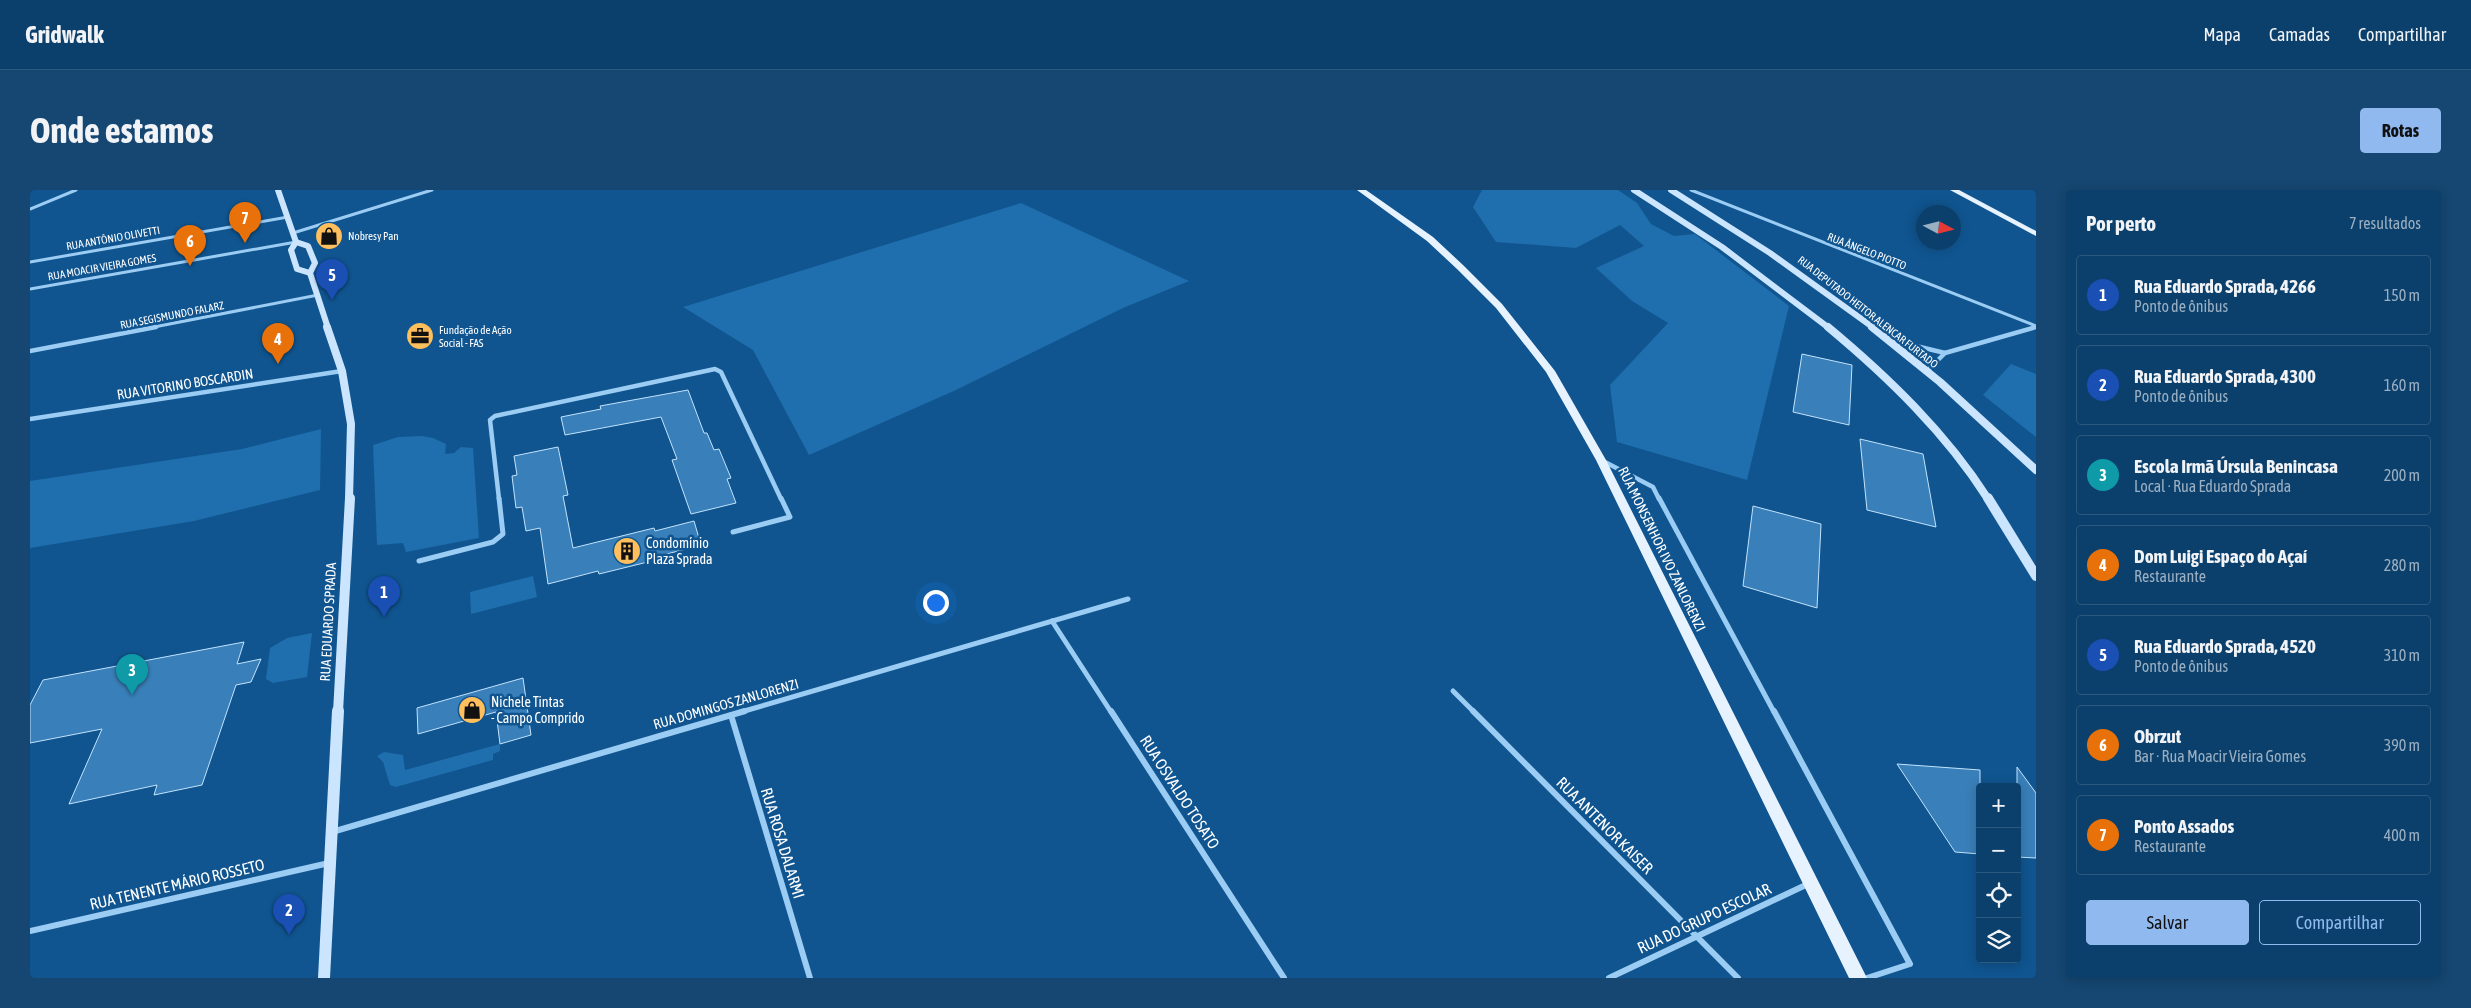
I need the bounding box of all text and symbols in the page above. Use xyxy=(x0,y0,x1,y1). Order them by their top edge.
text: Gridwalk xyxy=(25,21,104,48)
text: Mapa xyxy=(2204,24,2241,45)
text: Camadas xyxy=(2269,24,2330,45)
text: Compartilhar xyxy=(2358,24,2446,45)
button: Rotas xyxy=(2360,108,2441,153)
text: Onde estamos xyxy=(30,110,213,150)
pin: 7 xyxy=(229,202,261,243)
north arrow xyxy=(1916,205,1961,250)
text: Por perto xyxy=(2086,211,2156,235)
text: 7 resultados xyxy=(2349,214,2421,232)
shop icon: Nobresy Pan xyxy=(314,221,344,251)
street label: RUA ANTÔNIO OLIVETTI xyxy=(65,224,161,252)
pin: 6 xyxy=(174,225,206,266)
place label: Nobresy Pan xyxy=(348,230,399,242)
street label: RUA ÂNGELO PIOTTO xyxy=(1826,230,1908,272)
street label: RUA MOACIR VIEIRA GOMES xyxy=(47,251,157,282)
street label: RUA DEPUTADO HEITOR ALENCAR FURTADO xyxy=(1796,254,1940,370)
pin: 5 xyxy=(316,259,348,300)
text: Rua Eduardo Sprada, 4266 xyxy=(2134,275,2316,297)
text: 1 xyxy=(2099,286,2107,304)
text: 150 m xyxy=(2384,286,2420,304)
text: Ponto de ônibus xyxy=(2134,297,2228,315)
street label: RUA SEGISMUNDO FALARZ xyxy=(119,299,225,331)
office icon: Fundação de Ação Social - FAS xyxy=(405,321,435,351)
pin: 4 xyxy=(262,323,294,364)
place label: Fundação de Ação Social - FAS xyxy=(439,324,512,349)
street label: RUA VITORINO BOSCARDIN xyxy=(116,365,254,403)
text: Rua Eduardo Sprada, 4300 xyxy=(2134,365,2316,387)
text: 2 xyxy=(2099,376,2107,394)
text: 160 m xyxy=(2384,376,2420,394)
text: Ponto de ônibus xyxy=(2134,387,2228,405)
text: Escola Irmã Úrsula Benincasa xyxy=(2134,455,2338,477)
street label: RUA MONSENHOR IVO ZANLORENZI xyxy=(1615,464,1709,634)
text: 3 xyxy=(2099,466,2107,484)
text: 200 m xyxy=(2384,466,2420,484)
text: Local · Rua Eduardo Sprada xyxy=(2134,477,2291,495)
place label: Condomínio Plaza Sprada xyxy=(646,535,713,567)
building icon: Condomínio Plaza Sprada xyxy=(612,536,642,566)
text: Dom Luigi Espaço do Açaí xyxy=(2134,545,2307,567)
text: 4 xyxy=(2099,556,2107,574)
text: 280 m xyxy=(2384,556,2420,574)
street label: RUA EDUARDO SPRADA xyxy=(317,562,339,682)
text: Restaurante xyxy=(2134,567,2206,585)
pin: 1 xyxy=(368,576,400,617)
your location xyxy=(923,590,949,616)
text: Rua Eduardo Sprada, 4520 xyxy=(2134,635,2316,657)
text: 5 xyxy=(2099,646,2107,664)
text: 310 m xyxy=(2384,646,2420,664)
pin: 3 xyxy=(116,654,148,695)
text: Ponto de ônibus xyxy=(2134,657,2228,675)
street label: RUA DOMINGOS ZANLORENZI xyxy=(651,676,801,732)
place label: Nichele Tintas - Campo Comprido xyxy=(491,694,585,726)
shop icon: Nichele Tintas - Campo Comprido xyxy=(457,695,487,725)
text: Obrzut xyxy=(2134,725,2181,747)
street label: RUA OSVALDO TOSATO xyxy=(1137,732,1223,852)
text: 6 xyxy=(2099,736,2107,754)
text: 390 m xyxy=(2384,736,2420,754)
text: Bar · Rua Moacir Vieira Gomes xyxy=(2134,747,2306,765)
street label: RUA ANTENOR KAISER xyxy=(1553,773,1657,877)
map controls xyxy=(1976,783,2021,963)
button: + xyxy=(1976,783,2021,828)
street label: RUA ROSA DALARMI xyxy=(758,785,808,901)
text: Ponto Assados xyxy=(2134,815,2234,837)
text: 7 xyxy=(2099,826,2107,844)
text: 400 m xyxy=(2384,826,2420,844)
button: − xyxy=(1976,828,2021,873)
text: Restaurante xyxy=(2134,837,2206,855)
street label: RUA TENENTE MÁRIO ROSSETO xyxy=(88,855,266,913)
button: locate xyxy=(1976,873,2021,918)
street label: RUA DO GRUPO ESCOLAR xyxy=(1634,879,1774,957)
pin: 2 xyxy=(273,894,305,935)
button: Salvar xyxy=(2086,900,2249,945)
button: Compartilhar xyxy=(2259,900,2421,945)
button: layers xyxy=(1976,918,2021,963)

